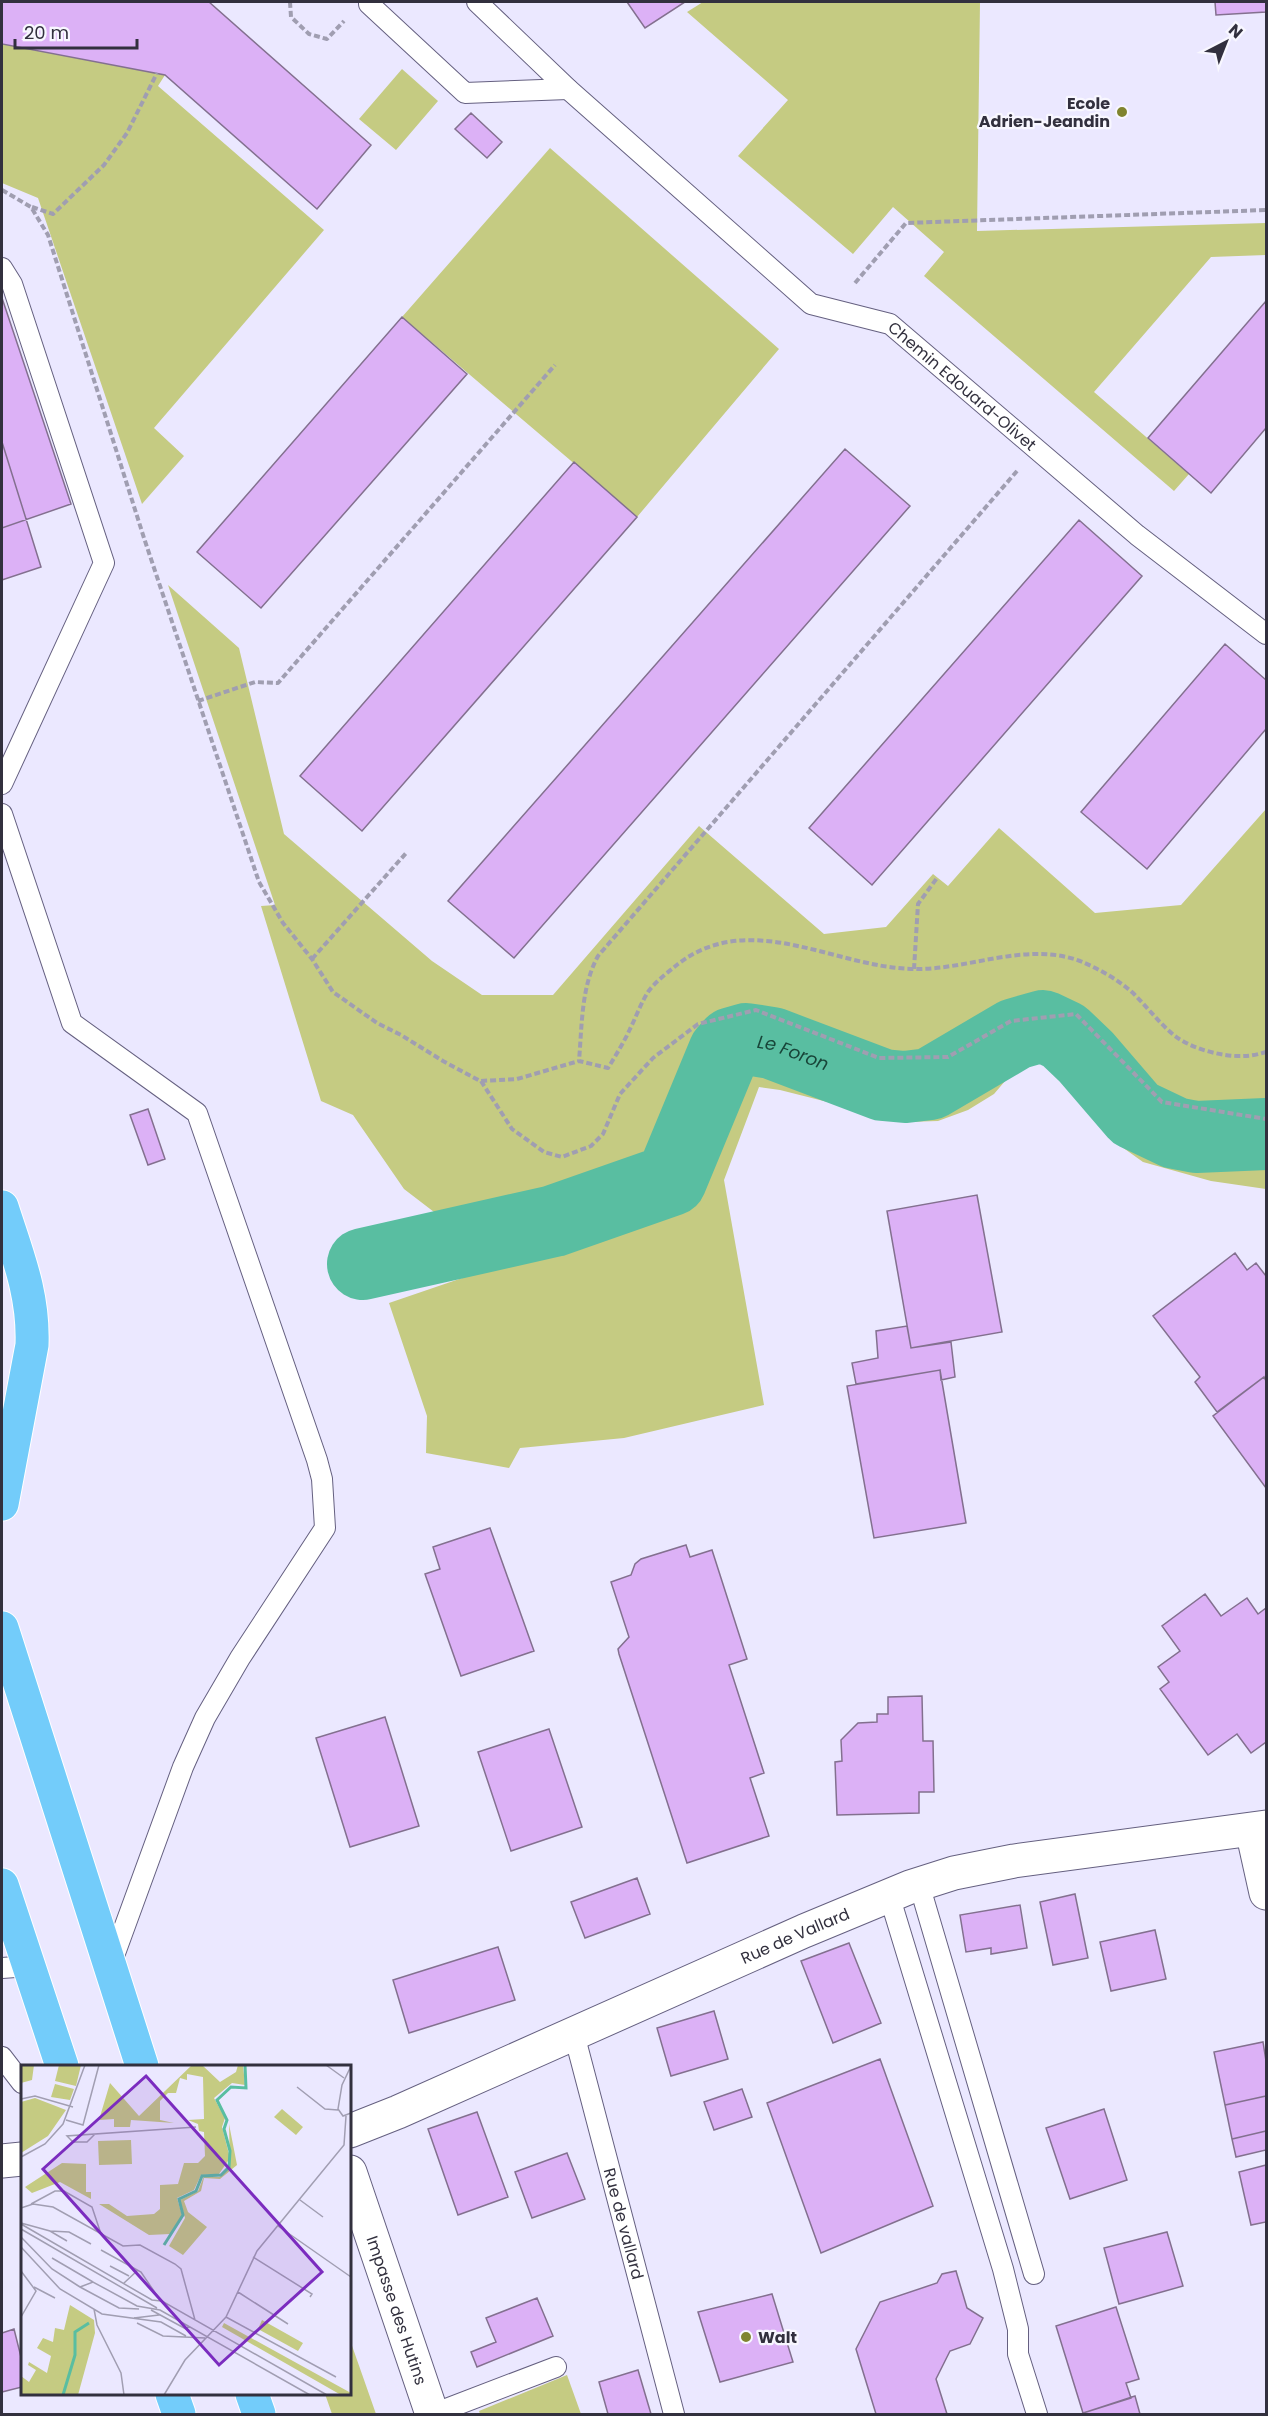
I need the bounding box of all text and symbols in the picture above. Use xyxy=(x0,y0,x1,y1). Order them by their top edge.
scale bar xyxy=(15,12,136,50)
north arrow xyxy=(1196,12,1256,72)
text: N xyxy=(1224,19,1248,44)
text: 20 m xyxy=(24,20,69,45)
place label: Ecole Adrien-Jeandin xyxy=(979,92,1110,133)
marker: Ecole Adrien-Jeandin xyxy=(1115,105,1129,119)
street label: Chemin Edouard-Olivet xyxy=(883,316,1042,456)
water label: Le Foron xyxy=(756,1028,833,1076)
street label: Rue de Vallard xyxy=(737,1902,853,1969)
inset map xyxy=(21,2065,351,2395)
street label: Rue de vallard xyxy=(598,2165,650,2282)
street label: Impasse des Hutins xyxy=(361,2233,433,2388)
place label: Walt xyxy=(758,2326,797,2349)
marker: Walt xyxy=(739,2330,753,2344)

